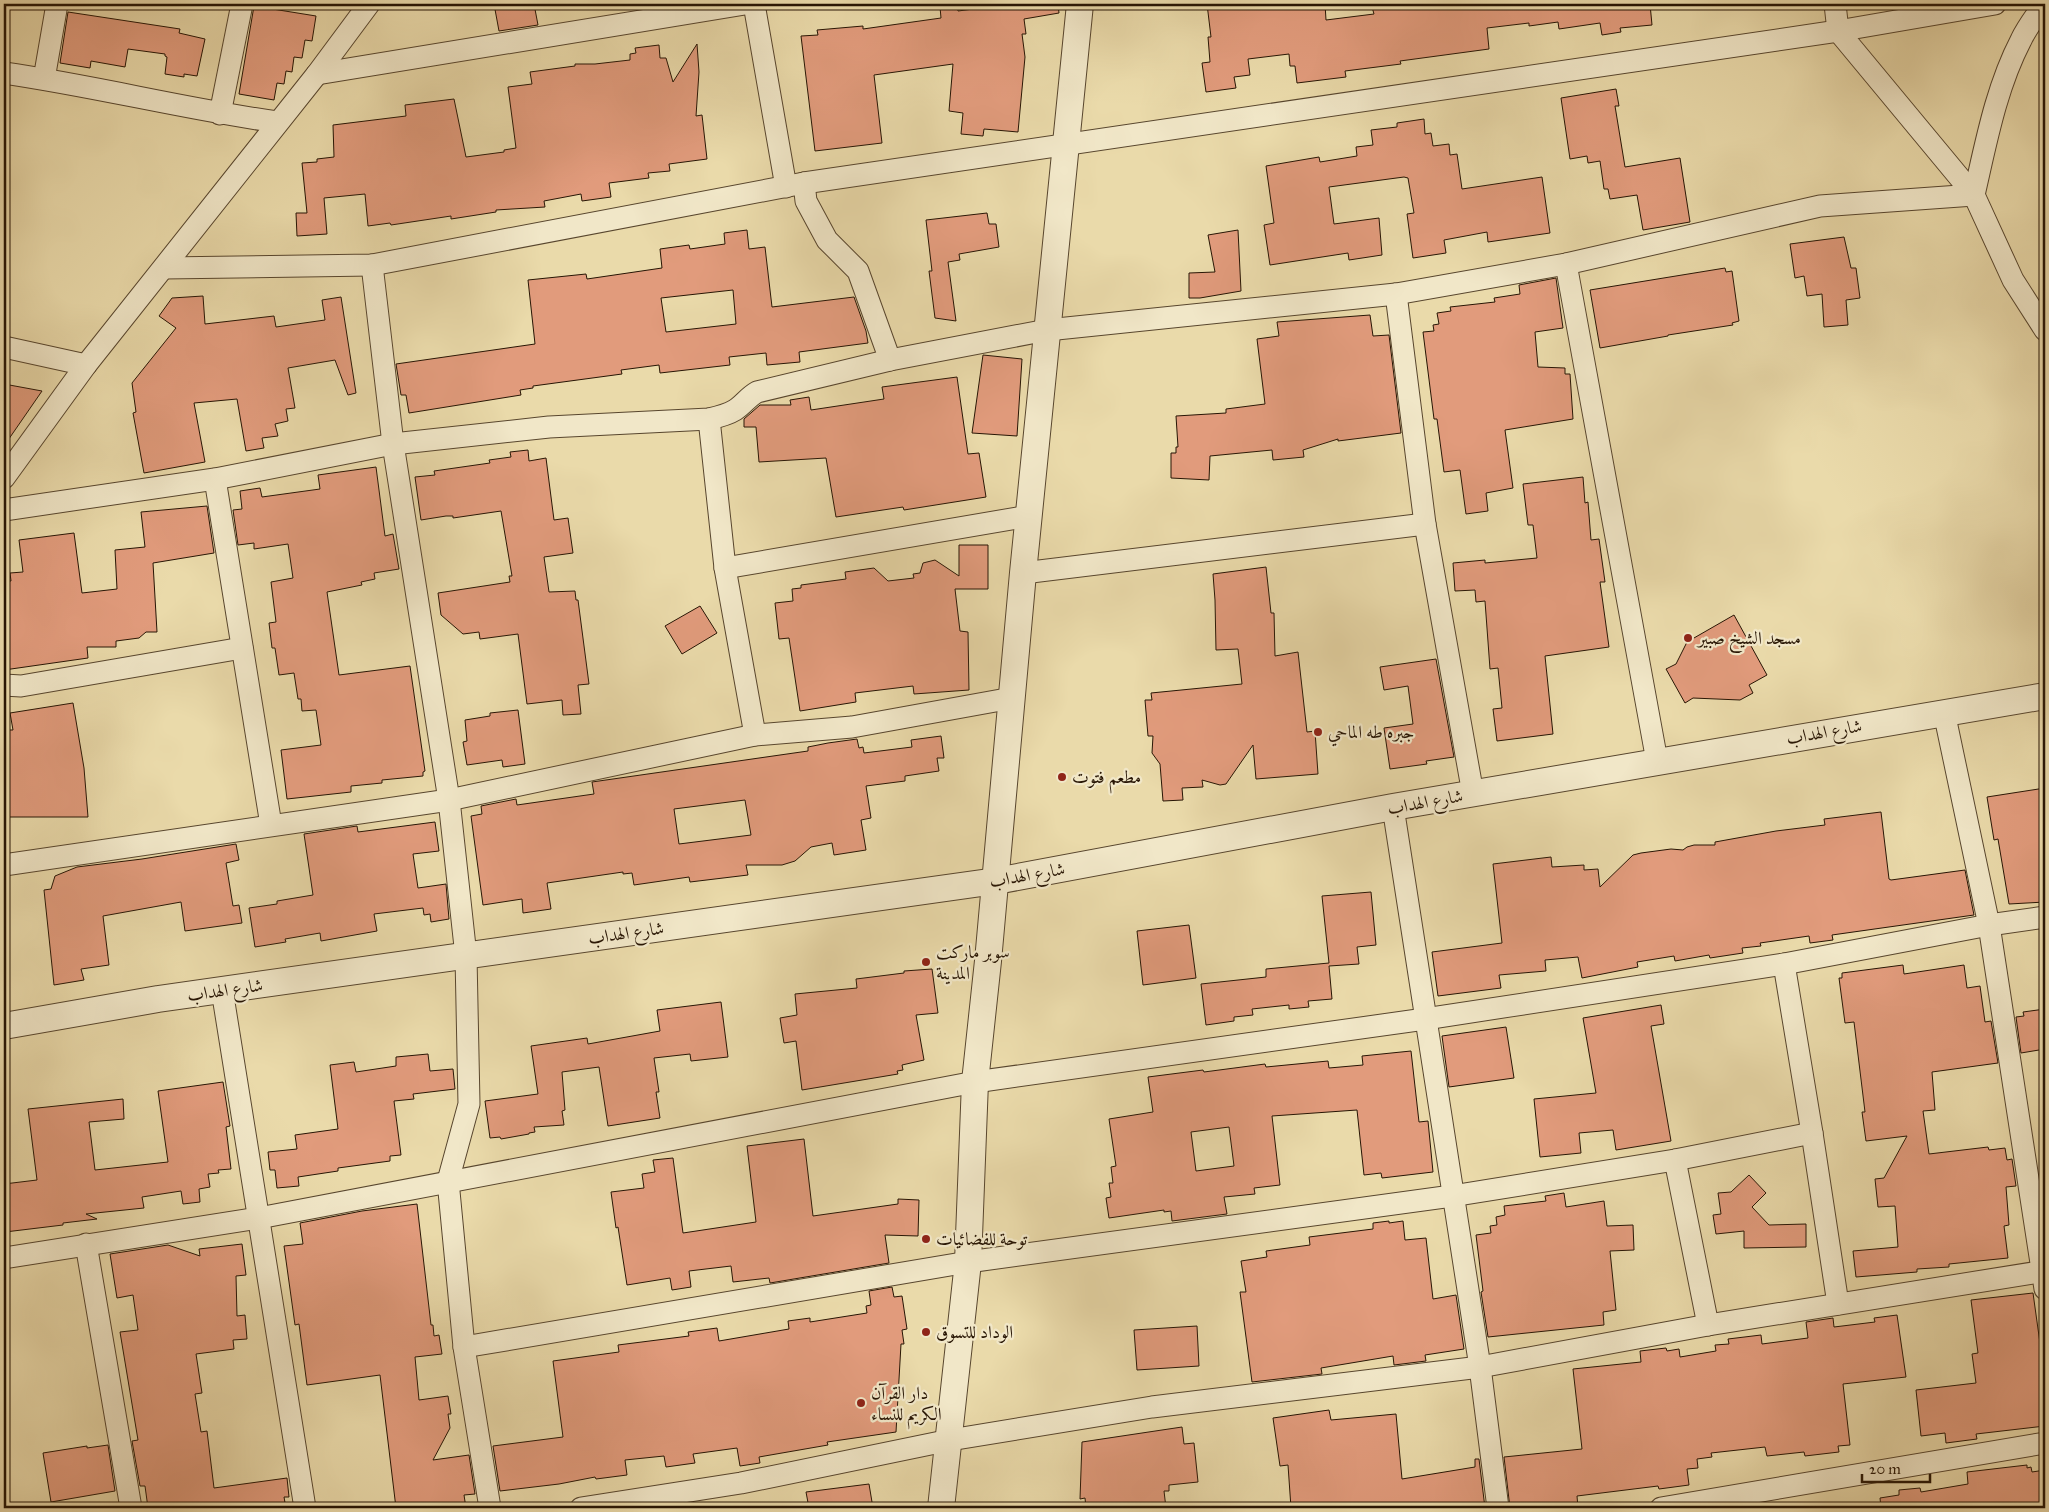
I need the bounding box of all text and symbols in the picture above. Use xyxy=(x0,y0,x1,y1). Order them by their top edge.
place label: مسجد الشيخ صبير xyxy=(1696,627,1801,654)
marker: مسجد الشيخ صبير xyxy=(1682,632,1694,644)
street label: شارع الهداب xyxy=(1784,715,1864,753)
place label: جبره طه الماحي xyxy=(1328,721,1414,747)
marker: جبره طه الماحي xyxy=(1312,726,1324,738)
place label: مطعم فتوت xyxy=(1072,766,1141,794)
marker: مطعم فتوت xyxy=(1056,771,1068,783)
street label: شارع الهداب xyxy=(1385,785,1465,823)
street label: شارع الهداب xyxy=(987,858,1067,896)
street label: شارع الهداب xyxy=(587,917,666,953)
place label: سوبر ماركت المدينة xyxy=(936,941,1010,985)
marker: سوبر ماركت المدينة xyxy=(920,956,932,968)
street label: شارع الهداب xyxy=(186,974,265,1010)
place label: توحة للفضائيات xyxy=(936,1228,1028,1250)
marker: توحة للفضائيات xyxy=(920,1233,932,1245)
place label: الوداد للتسوق xyxy=(936,1321,1013,1343)
marker: الوداد للتسوق xyxy=(920,1326,932,1338)
place label: دار القرآن الكريم للنساء xyxy=(871,1382,942,1430)
marker: دار القرآن الكريم للنساء xyxy=(855,1397,867,1409)
scale bar xyxy=(1862,1452,1929,1484)
text: 20 m xyxy=(1869,1460,1901,1478)

